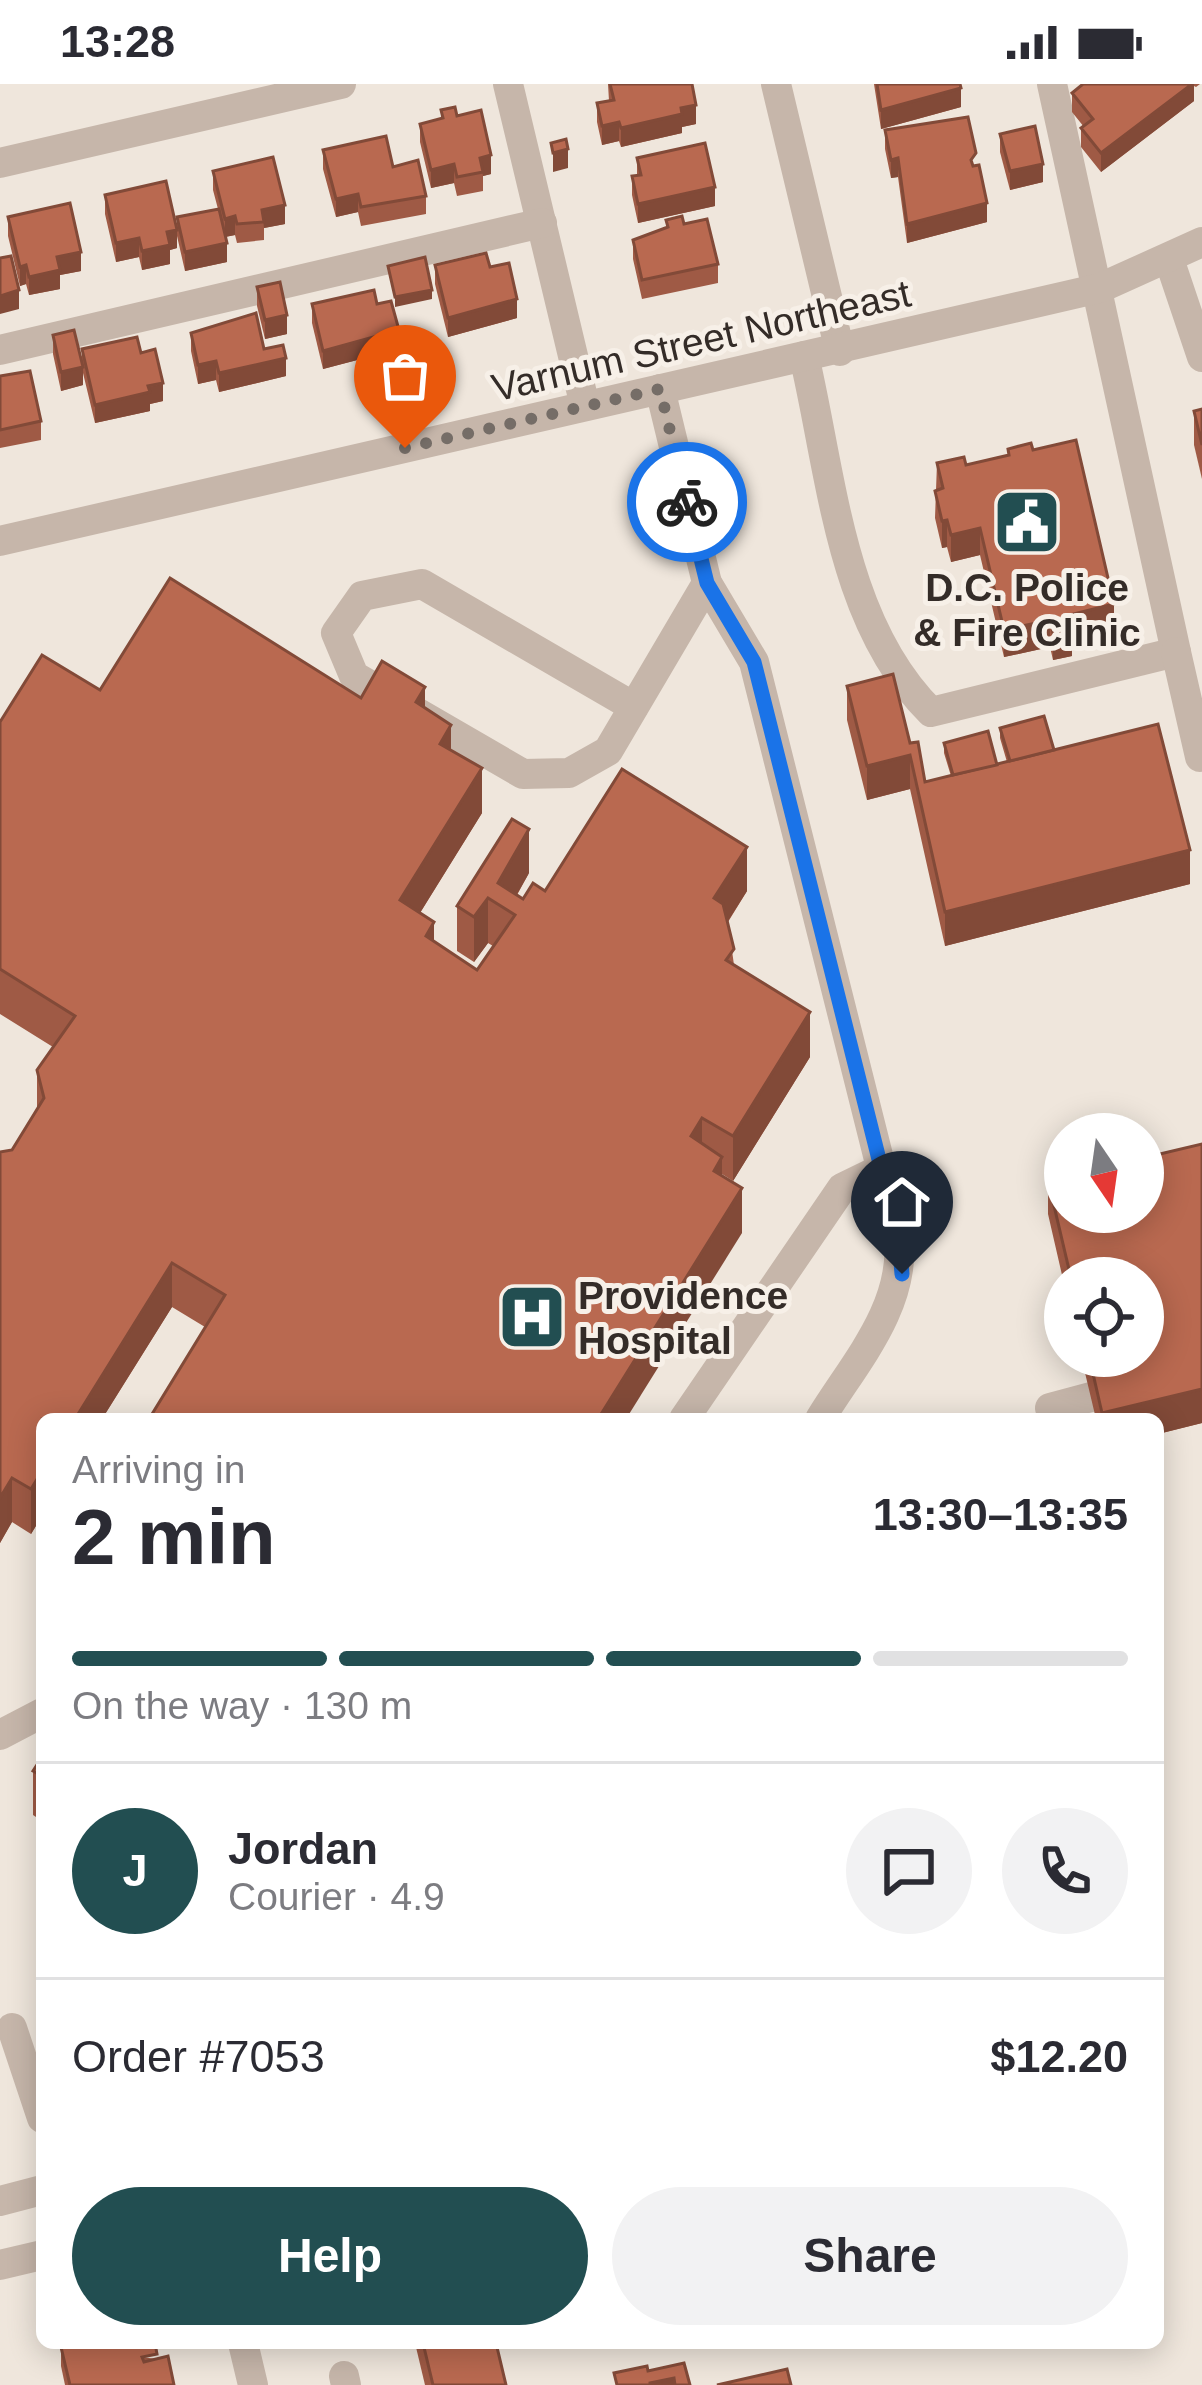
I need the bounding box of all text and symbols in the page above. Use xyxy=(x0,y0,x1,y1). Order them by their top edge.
text: 13:28 xyxy=(60,16,175,67)
street label: Varnum Street Northeast xyxy=(488,271,915,410)
pin xyxy=(354,325,456,448)
icon: bag xyxy=(372,343,438,409)
courier xyxy=(627,442,747,562)
icon: bike xyxy=(654,469,720,535)
public building icon: D.C. Police & Fire Clinic xyxy=(992,487,1062,557)
place label: D.C. Police & Fire Clinic xyxy=(913,566,1141,654)
north arrow xyxy=(1044,1113,1164,1233)
map controls xyxy=(1044,1113,1164,1377)
pin xyxy=(851,1151,953,1274)
icon: home xyxy=(869,1169,935,1235)
button: locate xyxy=(1044,1257,1164,1377)
place label: Providence Hospital xyxy=(578,1274,788,1362)
hospital icon: Providence Hospital xyxy=(497,1282,567,1352)
text: Arriving in xyxy=(72,1448,245,1491)
text: 13:30–13:35 xyxy=(873,1489,1128,1540)
text: 2 min xyxy=(72,1493,276,1581)
text: On the way · 130 m xyxy=(72,1684,412,1727)
button: chat xyxy=(846,1808,972,1934)
button: phone xyxy=(1002,1808,1128,1934)
text: Jordan xyxy=(228,1823,378,1874)
text: J xyxy=(122,1845,148,1896)
text: Courier · 4.9 xyxy=(228,1875,445,1918)
text: Order #7053 xyxy=(72,2031,325,2082)
text: $12.20 xyxy=(990,2031,1128,2082)
button: Help xyxy=(72,2187,588,2325)
button: Share xyxy=(612,2187,1128,2325)

